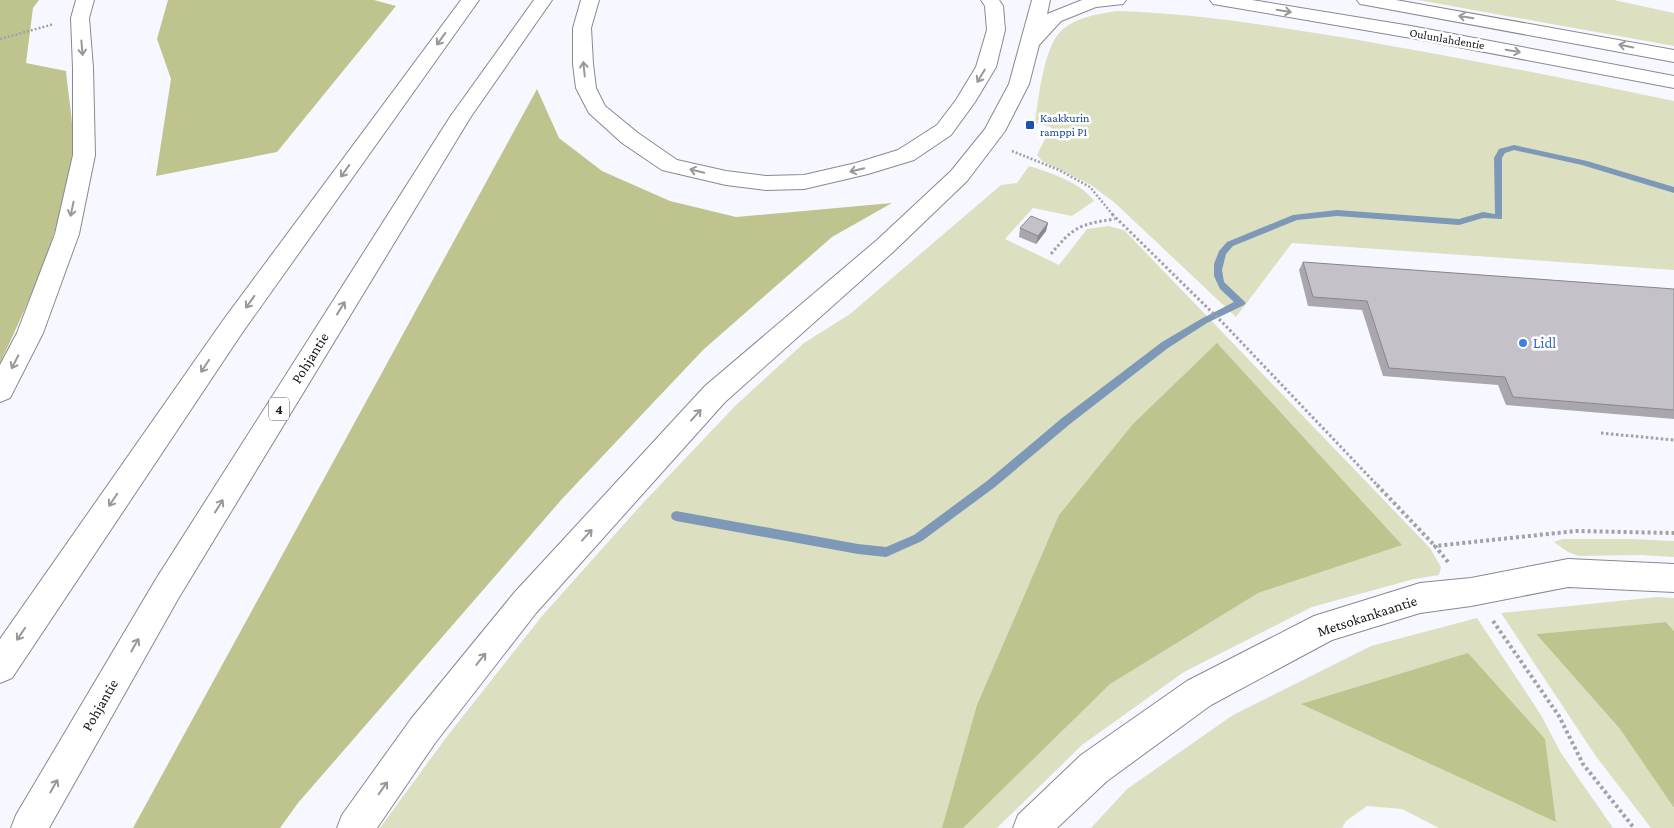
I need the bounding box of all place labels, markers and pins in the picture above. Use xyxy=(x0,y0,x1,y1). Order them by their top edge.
place label: Kaakkurin ramppi P1 xyxy=(1040,111,1090,139)
marker: Kaakkurin ramppi P1 xyxy=(1024,119,1036,131)
place label: Lidl xyxy=(1533,335,1556,351)
marker: Lidl xyxy=(1517,337,1529,349)

